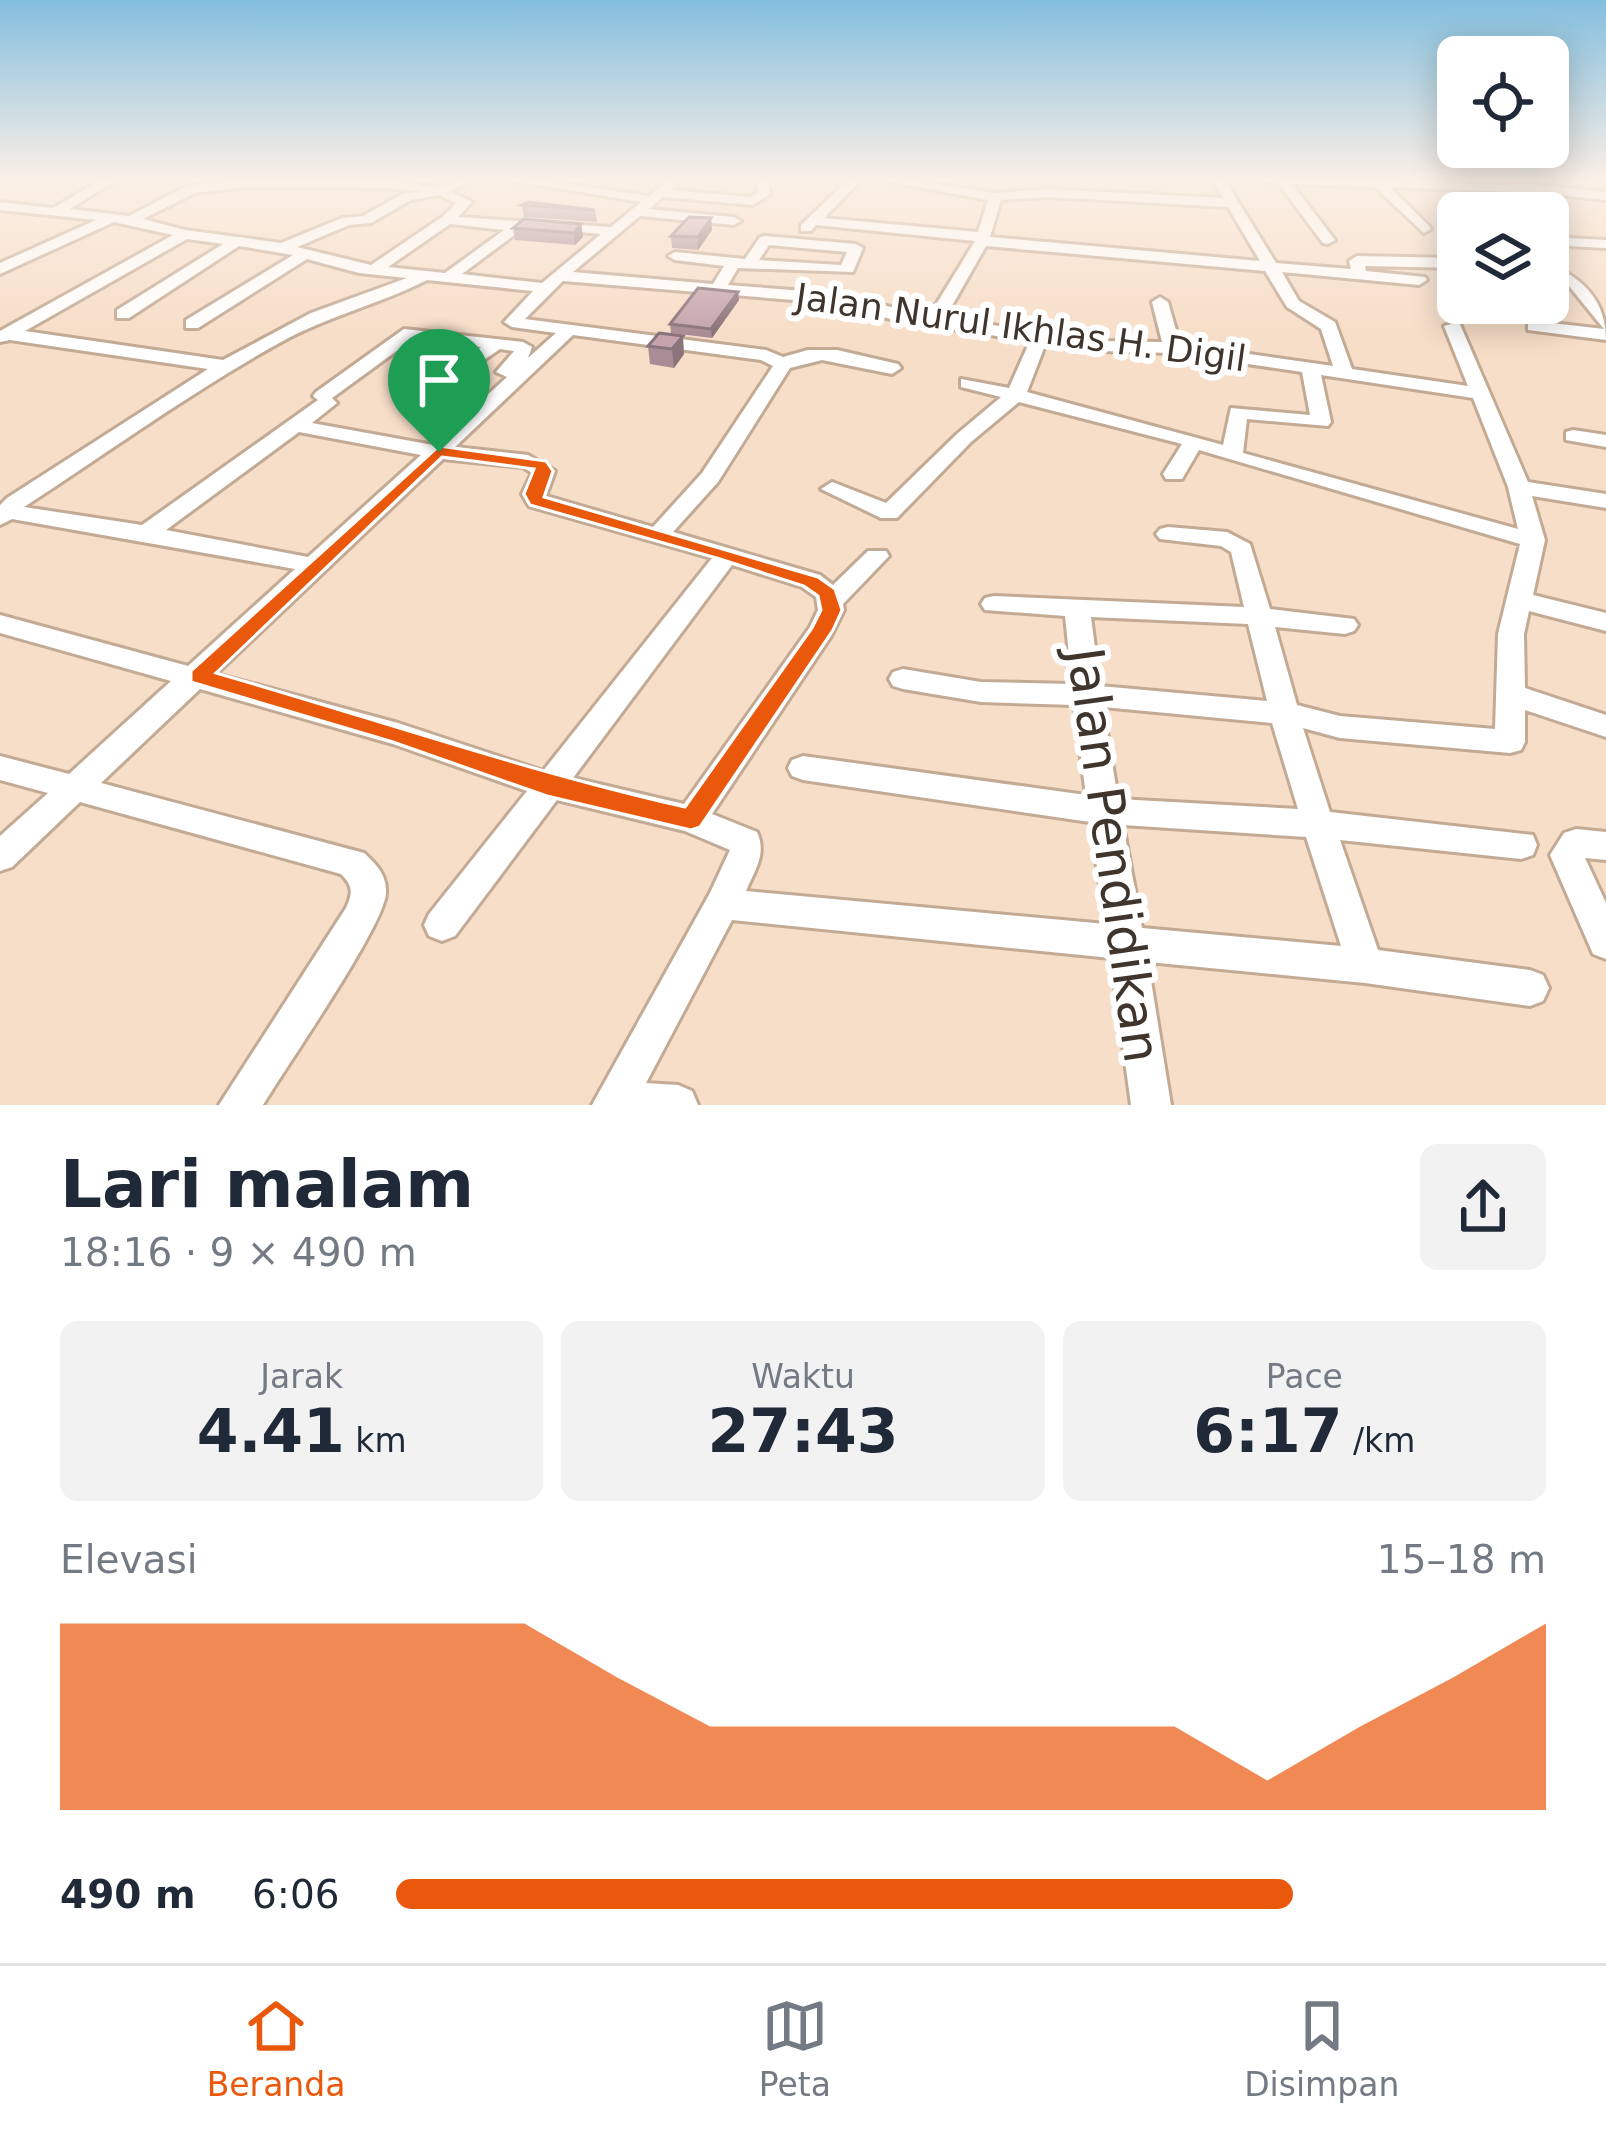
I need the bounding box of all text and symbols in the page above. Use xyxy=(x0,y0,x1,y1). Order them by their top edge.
map controls xyxy=(1437,36,1569,324)
button: locate xyxy=(1437,36,1569,168)
button: layers xyxy=(1437,192,1569,324)
street label: Jalan Nurul Ikhlas H. Digil xyxy=(791,275,1249,379)
pin xyxy=(388,329,490,452)
icon: arrive xyxy=(406,347,472,413)
street label: Jalan Pendidikan xyxy=(1055,641,1172,1066)
button: share xyxy=(1420,1144,1546,1270)
text: Lari malam xyxy=(60,1146,474,1223)
text: 18:16 · 9 × 490 m xyxy=(60,1230,417,1275)
text: Jarak xyxy=(260,1357,343,1396)
text: Waktu xyxy=(751,1357,855,1396)
text: Pace xyxy=(1266,1357,1343,1396)
text: 4.41 xyxy=(197,1396,345,1466)
text: 27:43 xyxy=(707,1396,898,1466)
text: 6:17 xyxy=(1193,1396,1343,1466)
text: km xyxy=(345,1421,407,1460)
text: /km xyxy=(1343,1421,1415,1460)
text: Elevasi xyxy=(60,1537,198,1582)
text: 15–18 m xyxy=(1377,1537,1546,1582)
text: 490 m xyxy=(60,1872,196,1917)
text: 6:06 xyxy=(252,1872,340,1917)
tab: Beranda xyxy=(207,1993,345,2104)
tab: Peta xyxy=(759,1993,831,2104)
tab: Disimpan xyxy=(1244,1993,1399,2104)

